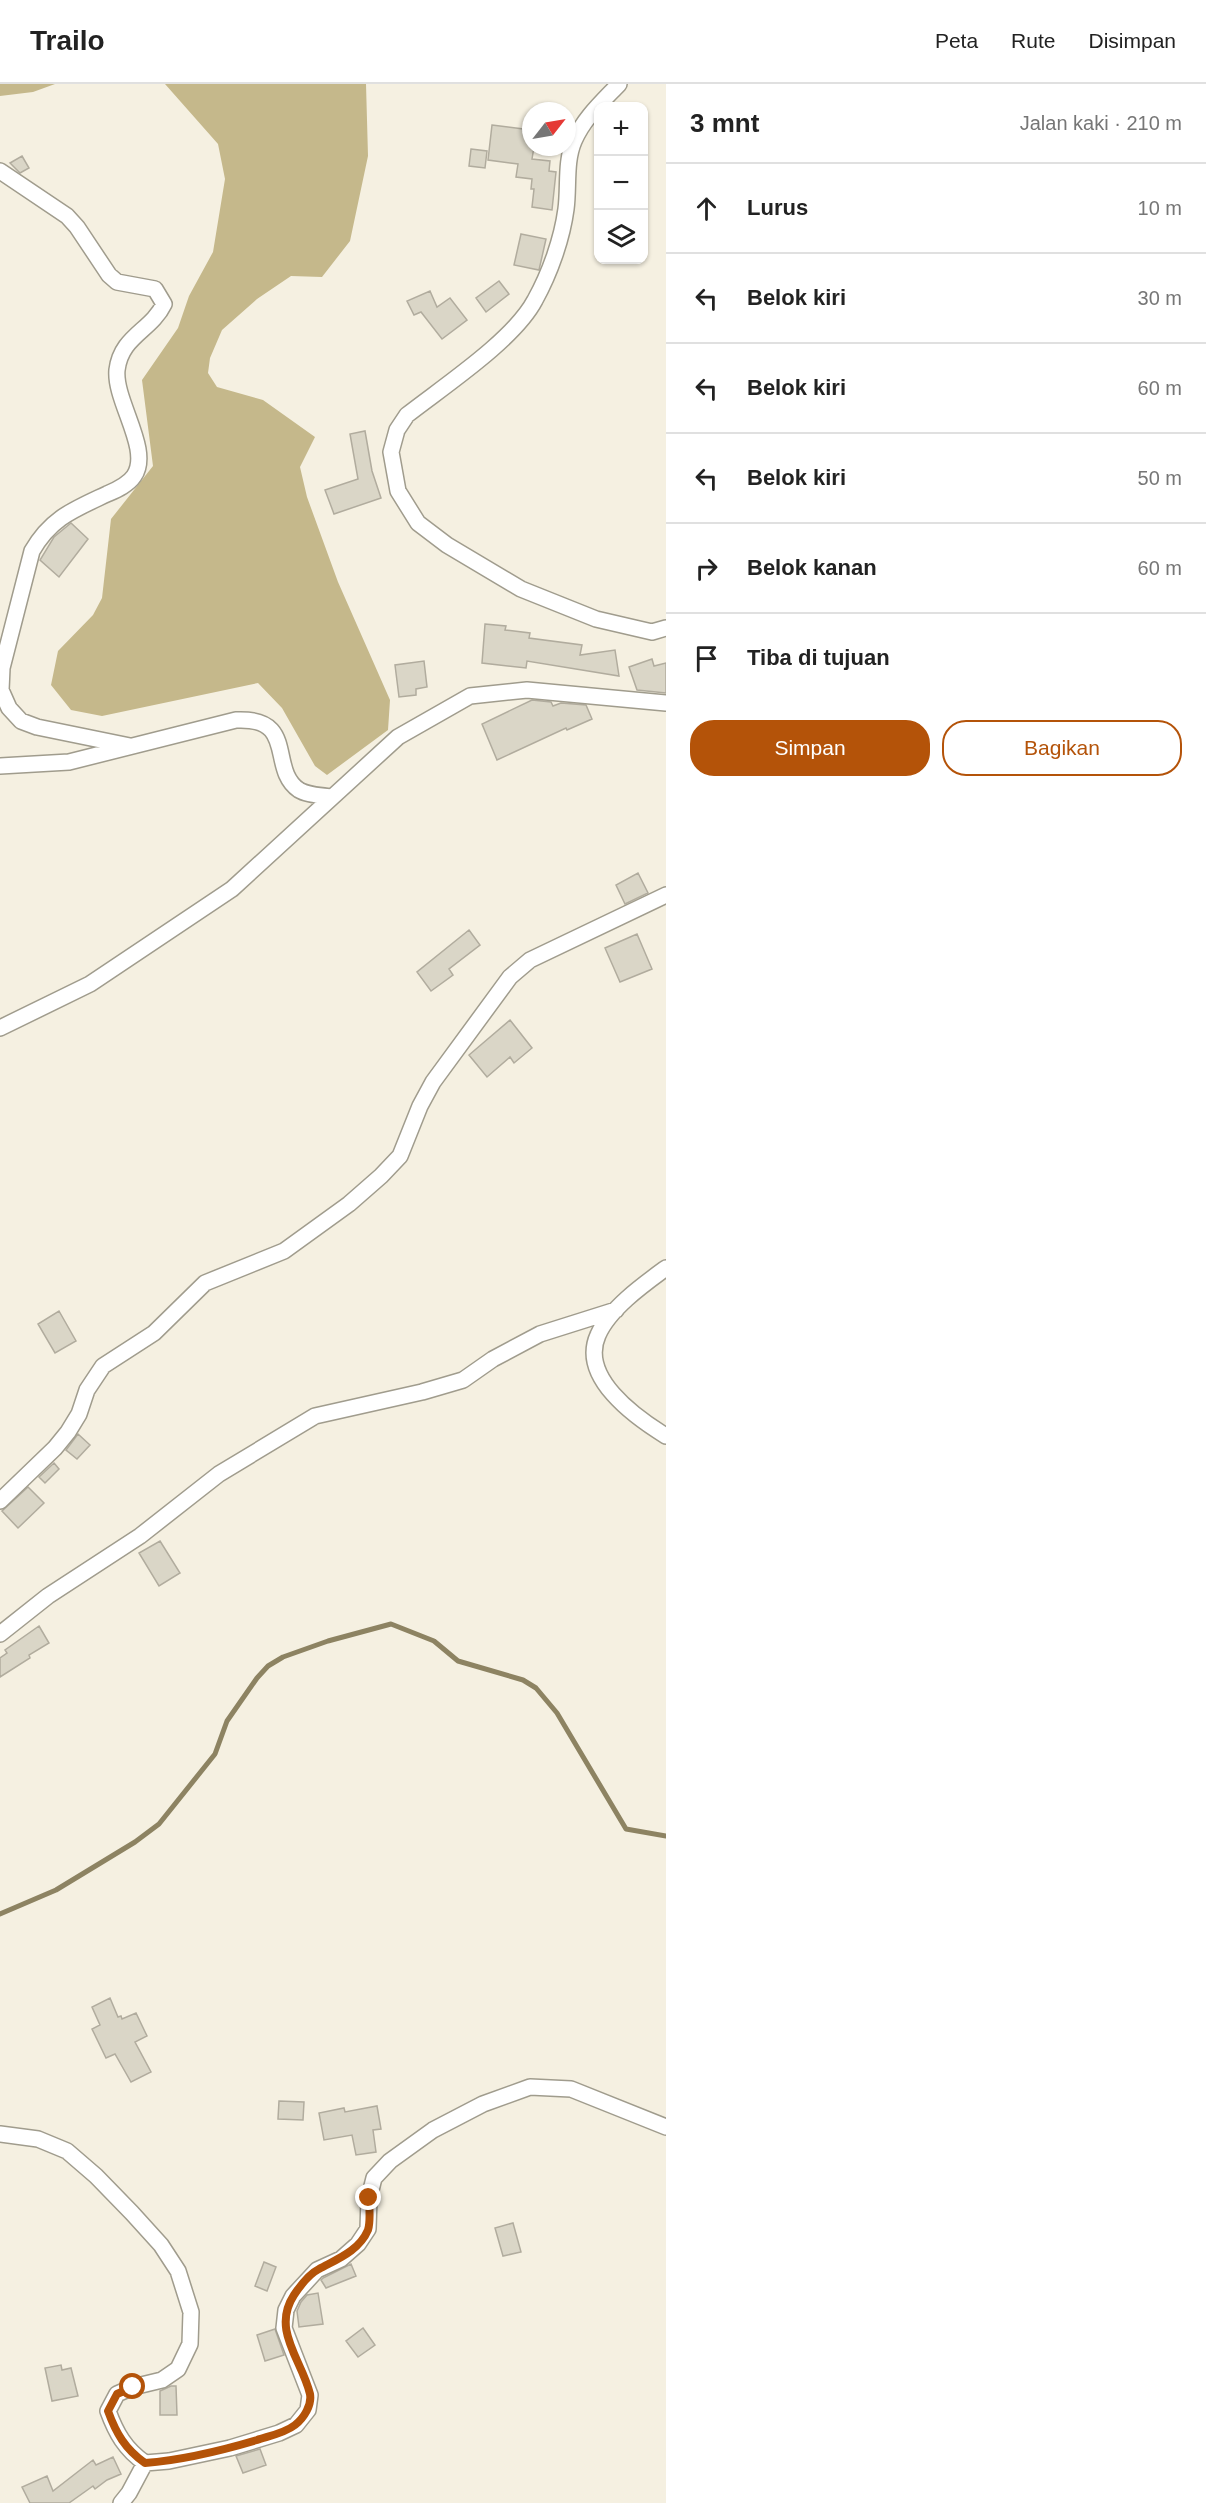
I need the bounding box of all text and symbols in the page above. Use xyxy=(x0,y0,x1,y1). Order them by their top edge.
text: Trailo xyxy=(30,25,105,56)
text: Peta xyxy=(935,29,978,52)
text: Rute xyxy=(1011,29,1055,52)
text: Disimpan xyxy=(1088,29,1176,52)
north arrow xyxy=(522,102,576,156)
map controls xyxy=(594,102,648,264)
button: + xyxy=(594,102,648,156)
text: 3 mnt xyxy=(690,108,759,138)
text: Jalan kaki · 210 m xyxy=(1020,112,1182,134)
button: − xyxy=(594,156,648,210)
icon: ahead xyxy=(690,192,723,225)
text: Lurus xyxy=(747,195,808,220)
text: 10 m xyxy=(1138,197,1182,219)
button: layers xyxy=(594,210,648,264)
icon: left xyxy=(690,282,723,315)
text: Belok kiri xyxy=(747,285,846,310)
text: 30 m xyxy=(1138,287,1182,309)
icon: left xyxy=(690,372,723,405)
text: Belok kiri xyxy=(747,375,846,400)
text: 60 m xyxy=(1138,377,1182,399)
icon: left xyxy=(690,462,723,495)
text: Belok kiri xyxy=(747,465,846,490)
text: 50 m xyxy=(1138,467,1182,489)
icon: right xyxy=(690,552,723,585)
text: Belok kanan xyxy=(747,555,877,580)
text: 60 m xyxy=(1138,557,1182,579)
icon: arrive xyxy=(690,642,723,675)
text: Tiba di tujuan xyxy=(747,645,890,670)
button: Simpan xyxy=(690,720,930,776)
button: Bagikan xyxy=(942,720,1182,776)
route end xyxy=(355,2184,381,2210)
route start xyxy=(119,2373,145,2399)

